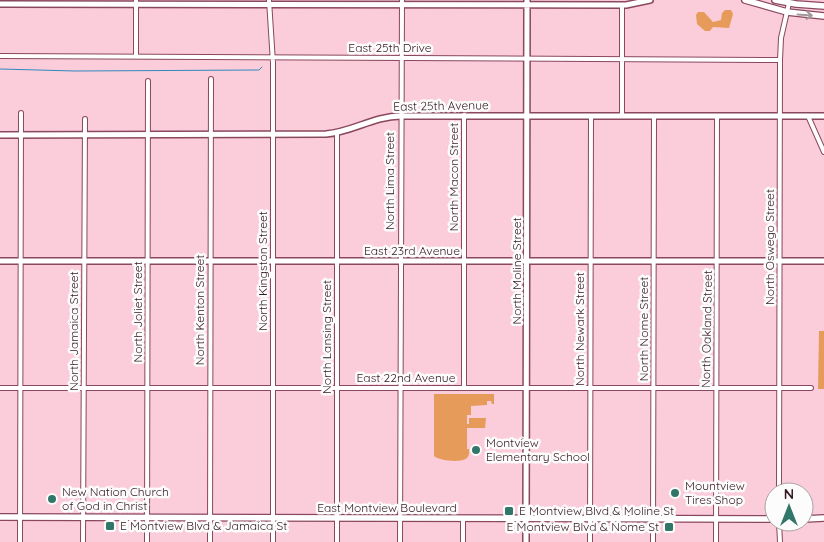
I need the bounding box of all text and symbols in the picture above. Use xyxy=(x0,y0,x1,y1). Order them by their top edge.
one-way arrow xyxy=(797,10,813,19)
street label: East 25th Drive xyxy=(348,40,432,55)
street label: East 25th Avenue xyxy=(393,97,489,114)
street label: North Macon Street xyxy=(446,123,461,231)
street label: North Lima Street xyxy=(382,132,397,230)
street label: North Oswego Street xyxy=(762,189,777,305)
street label: North Kingston Street xyxy=(255,211,270,331)
street label: North Moline Street xyxy=(509,217,524,325)
street label: East 23rd Avenue xyxy=(364,243,460,258)
street label: North Kenton Street xyxy=(192,255,207,365)
street label: North Joliet Street xyxy=(130,261,145,363)
street label: North Oakland Street xyxy=(698,270,715,388)
street label: North Jamaica Street xyxy=(66,271,81,391)
street label: North Newark Street xyxy=(572,272,587,386)
street label: North Nome Street xyxy=(636,277,651,381)
street label: North Lansing Street xyxy=(319,280,334,394)
street label: East 22nd Avenue xyxy=(357,370,456,385)
place label: Montview Elementary School xyxy=(486,435,590,464)
marker: Montview Elementary School xyxy=(470,444,482,456)
place label: Mountview Tires Shop xyxy=(685,478,745,507)
north arrow xyxy=(764,482,814,532)
place label: New Nation Church of God in Christ xyxy=(62,484,169,513)
text: N xyxy=(784,485,794,503)
marker: Mountview Tires Shop xyxy=(669,487,681,499)
marker: New Nation Church of God in Christ xyxy=(46,493,58,505)
street label: East Montview Boulevard xyxy=(317,500,457,515)
place label: E Montview Blvd & Moline St xyxy=(519,503,674,518)
marker: E Montview Blvd & Moline St xyxy=(503,505,515,517)
place label: E Montview Blvd & Jamaica St xyxy=(120,518,287,533)
place label: E Montview Blvd & Nome St xyxy=(506,519,659,534)
marker: E Montview Blvd & Jamaica St xyxy=(104,520,116,532)
marker: E Montview Blvd & Nome St xyxy=(663,521,675,533)

